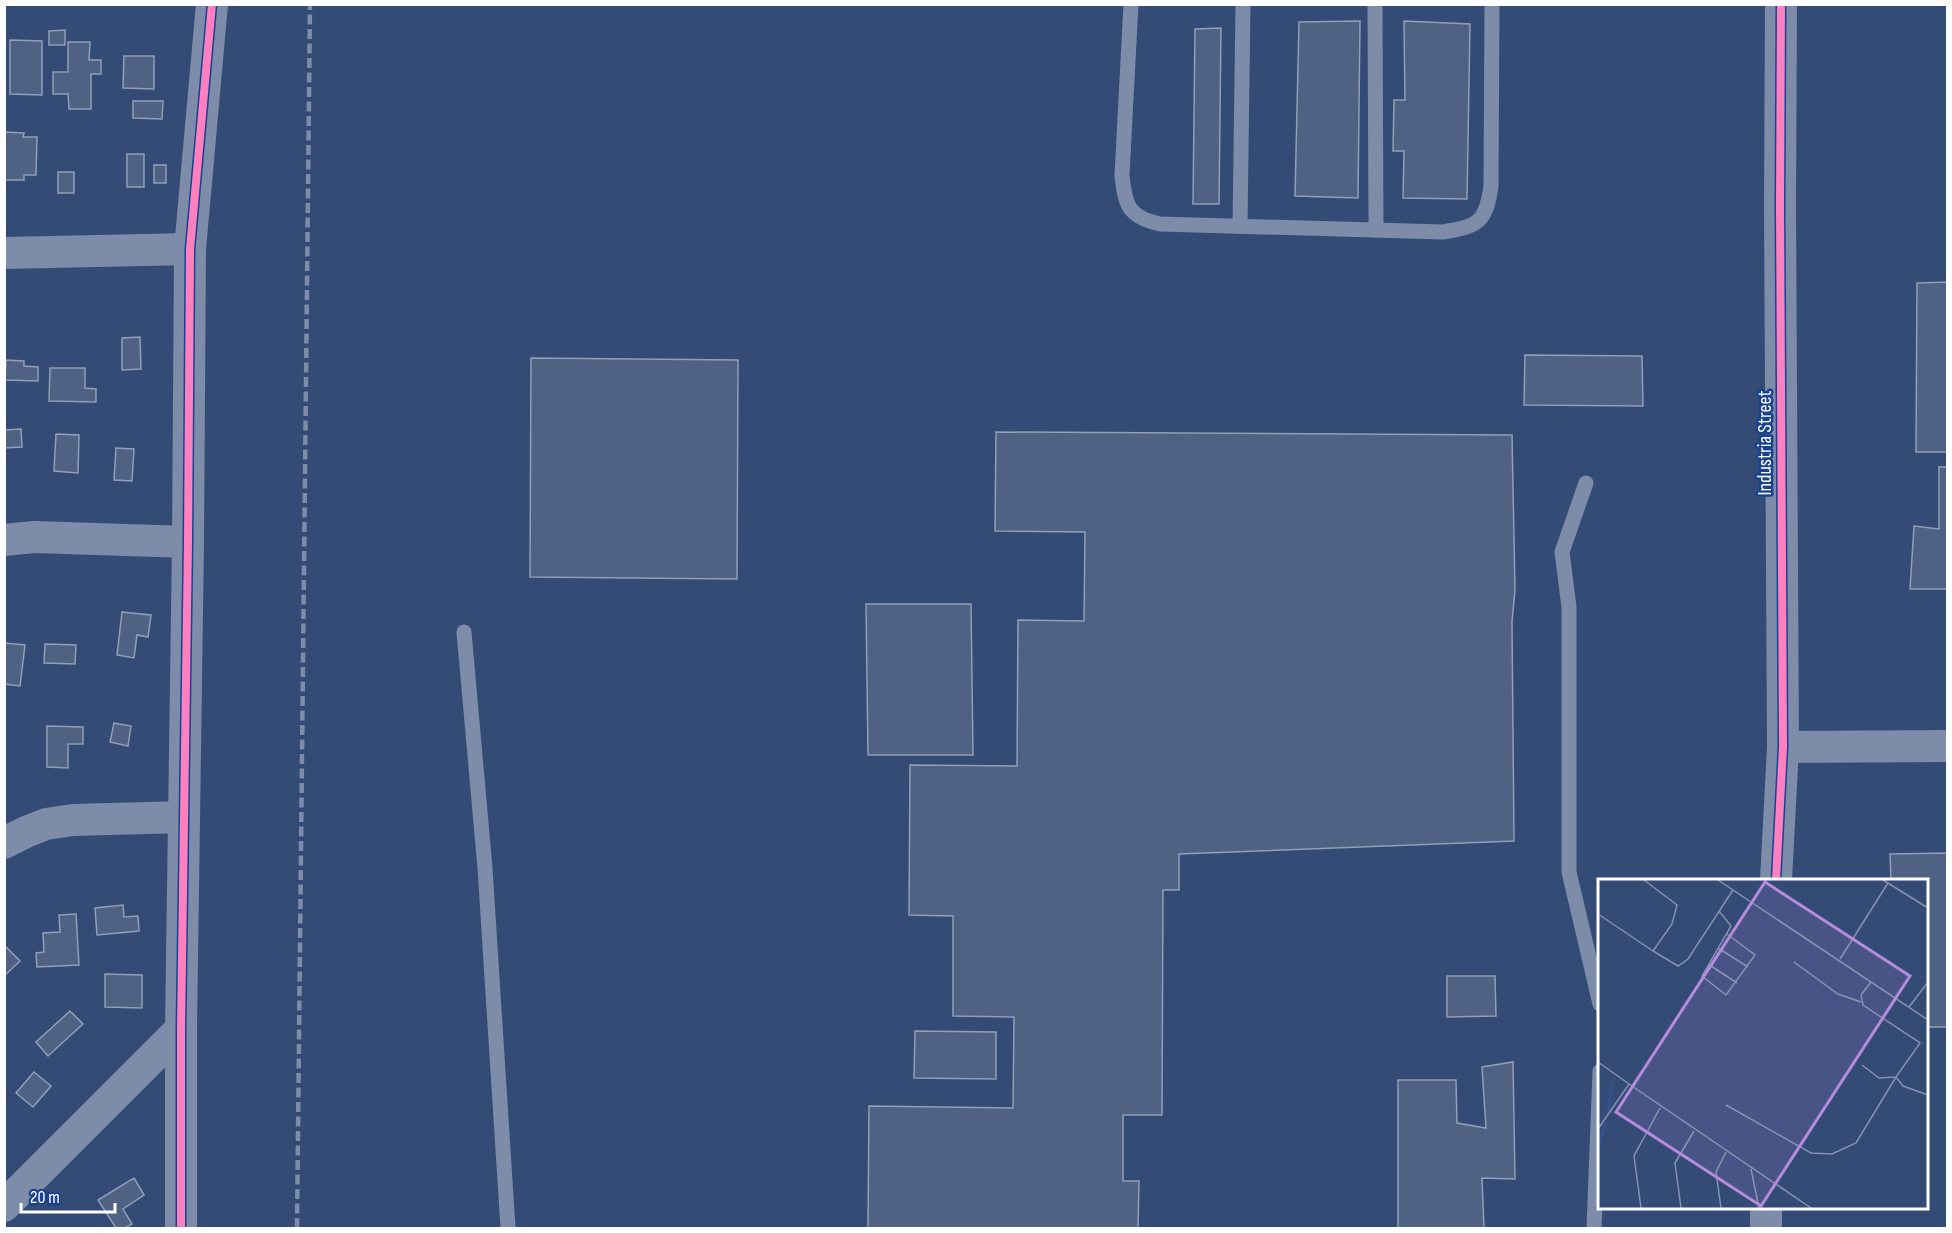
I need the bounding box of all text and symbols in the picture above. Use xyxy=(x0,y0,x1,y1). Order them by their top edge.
street label: Industria Street xyxy=(1753,390,1777,496)
inset map xyxy=(1598,879,1928,1209)
scale bar xyxy=(21,1176,116,1214)
text: 20 m xyxy=(30,1187,60,1208)

